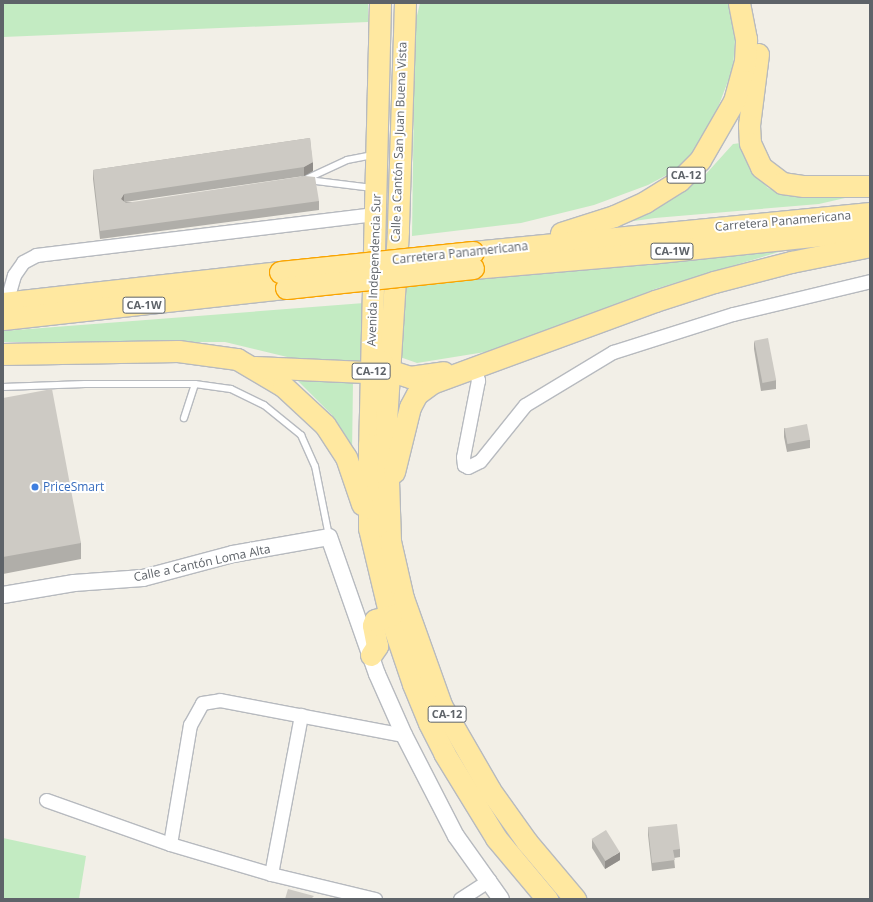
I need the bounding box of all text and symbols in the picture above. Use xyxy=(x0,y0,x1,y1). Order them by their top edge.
street label: Calle a Cantón San Juan Buena Vista xyxy=(388,41,410,243)
road number: CA-12 xyxy=(666,166,706,184)
street label: Avenida Independencia Sur xyxy=(364,193,384,347)
street label: Carretera Panamericana xyxy=(714,208,852,234)
street label: Carretera Panamericana xyxy=(391,239,529,267)
road number: CA-1W xyxy=(650,242,694,260)
road number: CA-1W xyxy=(122,296,166,314)
road number: CA-12 xyxy=(351,362,391,380)
place label: PriceSmart xyxy=(43,480,104,494)
marker: PriceSmart xyxy=(30,482,40,492)
street label: Calle a Cantón Loma Alta xyxy=(132,541,272,585)
road number: CA-12 xyxy=(427,705,467,723)

